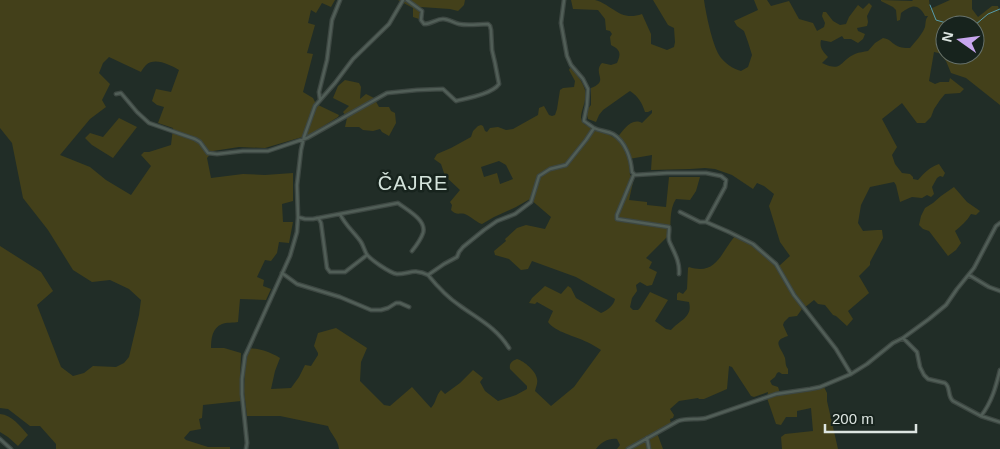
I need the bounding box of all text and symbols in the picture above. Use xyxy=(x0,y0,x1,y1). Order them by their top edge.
north arrow xyxy=(935,15,985,65)
text: N xyxy=(938,30,956,44)
district label: ČAJRE xyxy=(378,172,448,194)
scale bar xyxy=(825,402,916,434)
text: 200 m xyxy=(832,410,874,427)

